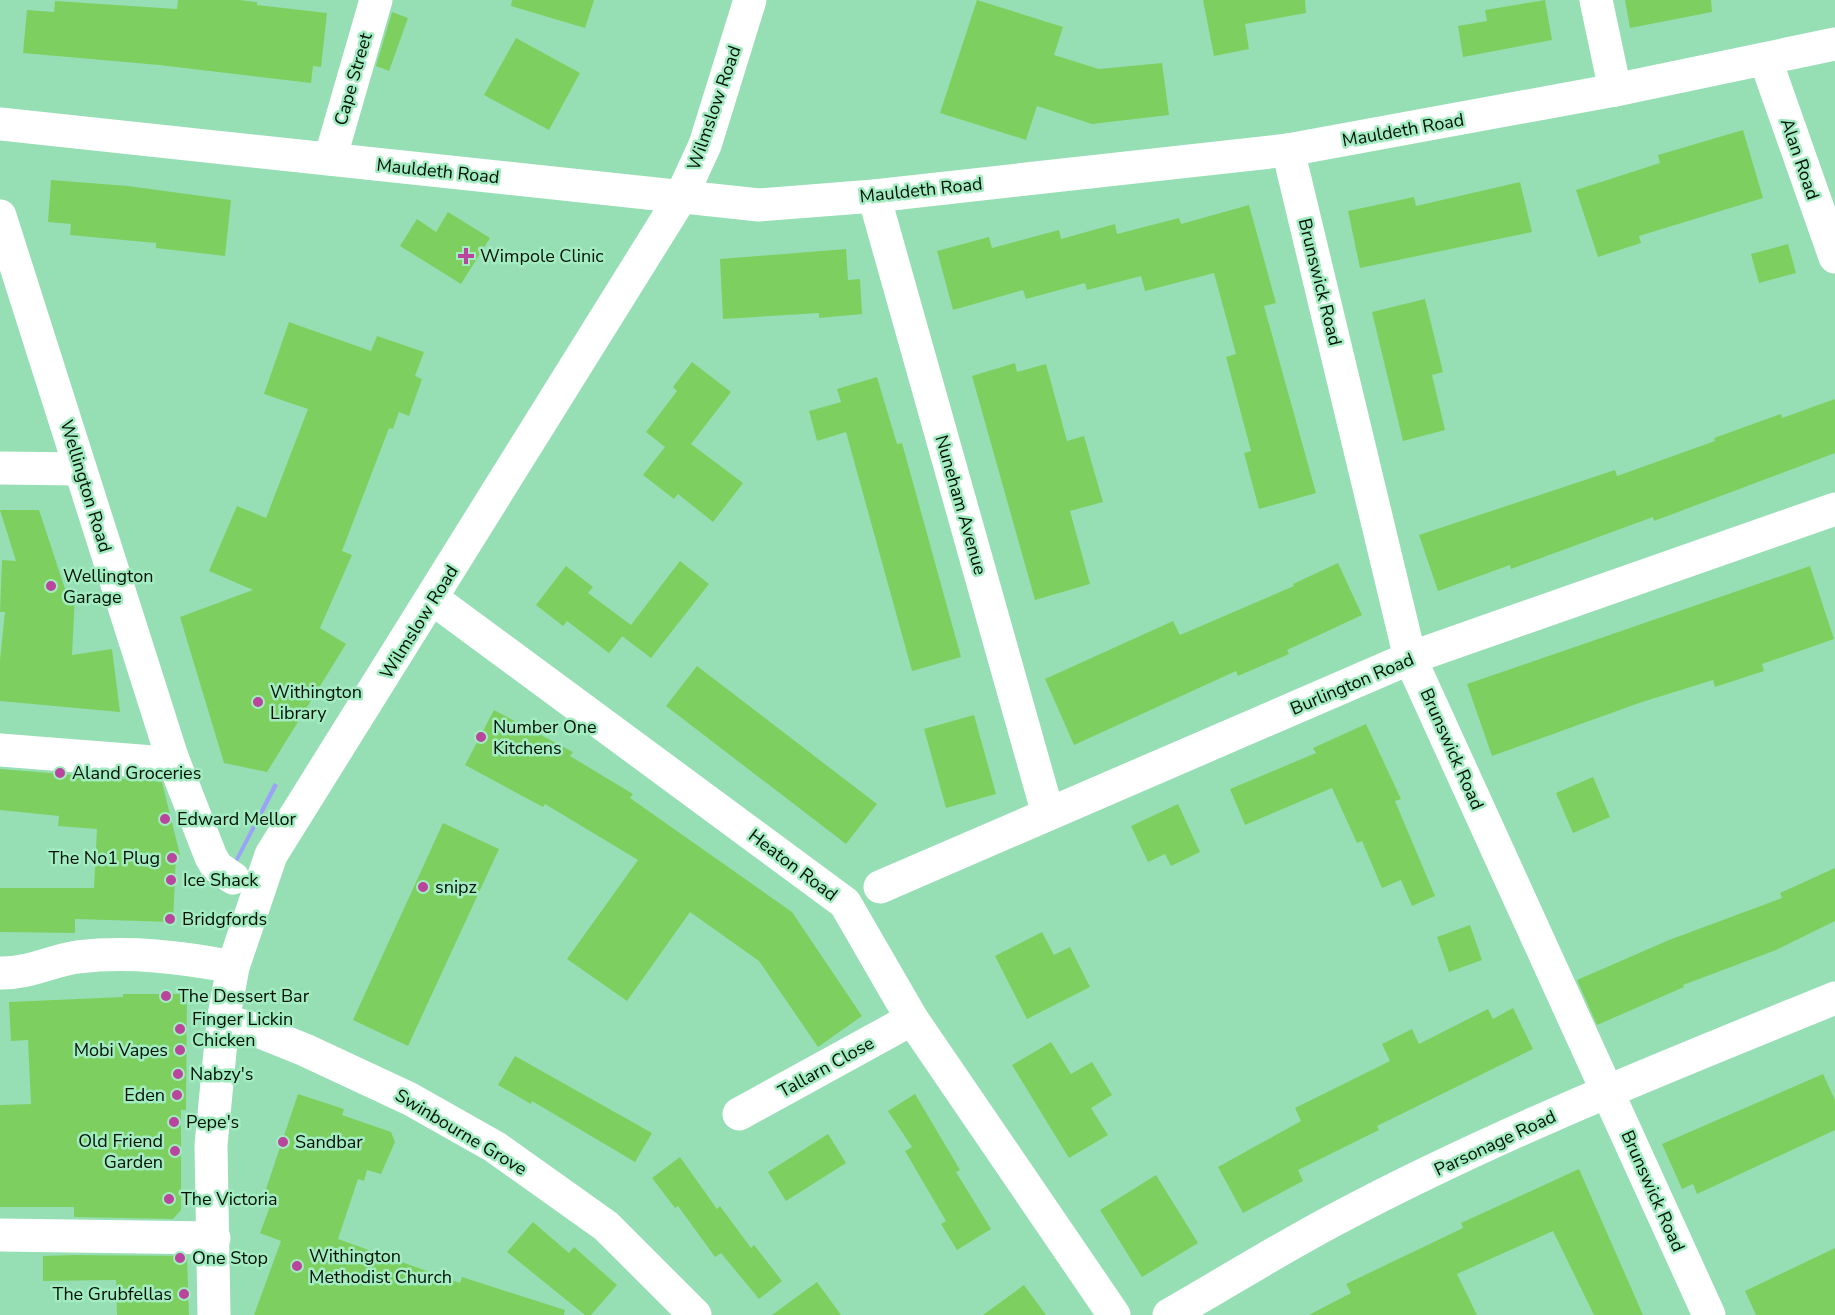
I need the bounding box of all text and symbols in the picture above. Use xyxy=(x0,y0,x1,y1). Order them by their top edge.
street label: Cape Street xyxy=(328,29,378,128)
street label: Wilmslow Road xyxy=(681,43,747,173)
street label: Mauldeth Road xyxy=(1340,107,1466,153)
street label: Alan Road xyxy=(1775,115,1825,203)
street label: Mauldeth Road xyxy=(375,153,501,189)
street label: Mauldeth Road xyxy=(858,172,984,208)
street label: Brunswick Road xyxy=(1293,216,1347,348)
place label: Wimpole Clinic xyxy=(480,244,604,268)
marker: Wimpole Clinic xyxy=(457,247,475,265)
street label: Wellington Road xyxy=(55,417,117,555)
street label: Nuneham Avenue xyxy=(930,432,992,578)
street label: Wilmslow Road xyxy=(374,560,464,684)
place label: Wellington Garage xyxy=(63,564,153,609)
marker: Wellington Garage xyxy=(44,579,58,593)
street label: Burlington Road xyxy=(1287,647,1417,721)
place label: Withington Library xyxy=(270,680,362,725)
street label: Brunswick Road xyxy=(1414,684,1490,814)
marker: Withington Library xyxy=(251,695,265,709)
place label: Number One Kitchens xyxy=(493,715,597,760)
marker: Number One Kitchens xyxy=(474,730,488,744)
place label: Aland Groceries xyxy=(72,761,201,785)
marker: Aland Groceries xyxy=(53,766,67,780)
place label: Edward Mellor xyxy=(177,807,296,831)
marker: Edward Mellor xyxy=(158,812,172,826)
street label: Heaton Road xyxy=(744,824,842,906)
place label: The No1 Plug xyxy=(49,846,160,870)
marker: The No1 Plug xyxy=(165,851,179,865)
place label: Ice Shack xyxy=(183,868,259,892)
marker: Ice Shack xyxy=(164,873,178,887)
place label: snipz xyxy=(435,875,477,899)
marker: snipz xyxy=(416,880,430,894)
place label: Bridgfords xyxy=(182,907,267,931)
marker: Bridgfords xyxy=(163,912,177,926)
place label: The Dessert Bar xyxy=(178,984,310,1008)
marker: The Dessert Bar xyxy=(159,989,173,1003)
place label: Finger Lickin Chicken xyxy=(192,1007,293,1052)
marker: Finger Lickin Chicken xyxy=(173,1022,187,1036)
street label: Tallarn Close xyxy=(774,1031,878,1103)
place label: Mobi Vapes xyxy=(74,1038,168,1062)
marker: Mobi Vapes xyxy=(173,1043,187,1057)
place label: Nabzy's xyxy=(190,1062,253,1086)
marker: Nabzy's xyxy=(171,1067,185,1081)
place label: Eden xyxy=(124,1083,165,1107)
street label: Swinbourne Grove xyxy=(391,1083,531,1181)
marker: Eden xyxy=(170,1088,184,1102)
street label: Parsonage Road xyxy=(1430,1104,1560,1182)
place label: Pepe's xyxy=(186,1110,239,1134)
marker: Pepe's xyxy=(167,1115,181,1129)
street label: Brunswick Road xyxy=(1615,1126,1691,1256)
place label: Old Friend Garden xyxy=(78,1129,163,1174)
place label: Sandbar xyxy=(295,1130,363,1154)
marker: Sandbar xyxy=(276,1135,290,1149)
marker: Old Friend Garden xyxy=(168,1144,182,1158)
place label: The Victoria xyxy=(181,1187,278,1211)
marker: The Victoria xyxy=(162,1192,176,1206)
place label: Withington Methodist Church xyxy=(309,1244,452,1289)
place label: One Stop xyxy=(192,1246,268,1270)
marker: One Stop xyxy=(173,1251,187,1265)
marker: Withington Methodist Church xyxy=(290,1259,304,1273)
place label: The Grubfellas xyxy=(53,1282,172,1306)
marker: The Grubfellas xyxy=(177,1287,191,1301)

